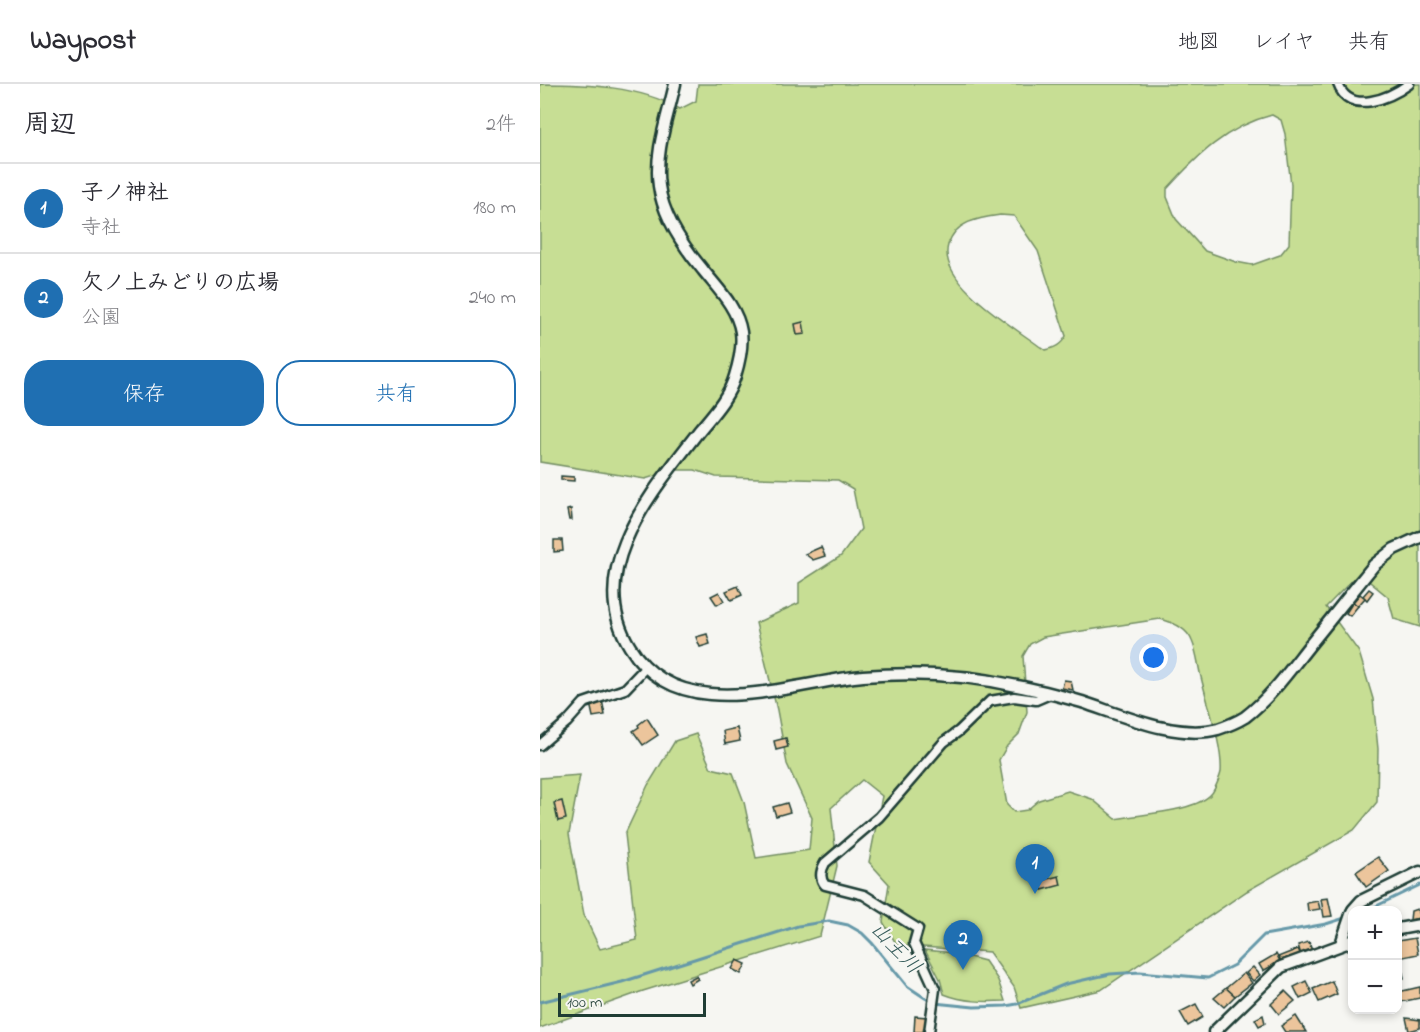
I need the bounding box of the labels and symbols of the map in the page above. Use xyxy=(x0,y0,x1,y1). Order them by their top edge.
your location xyxy=(1139,643,1168,672)
pin: 1 xyxy=(1016,844,1054,894)
water label: 山王川 xyxy=(862,916,928,982)
pin: 2 xyxy=(944,920,982,970)
scale bar xyxy=(558,990,706,1018)

